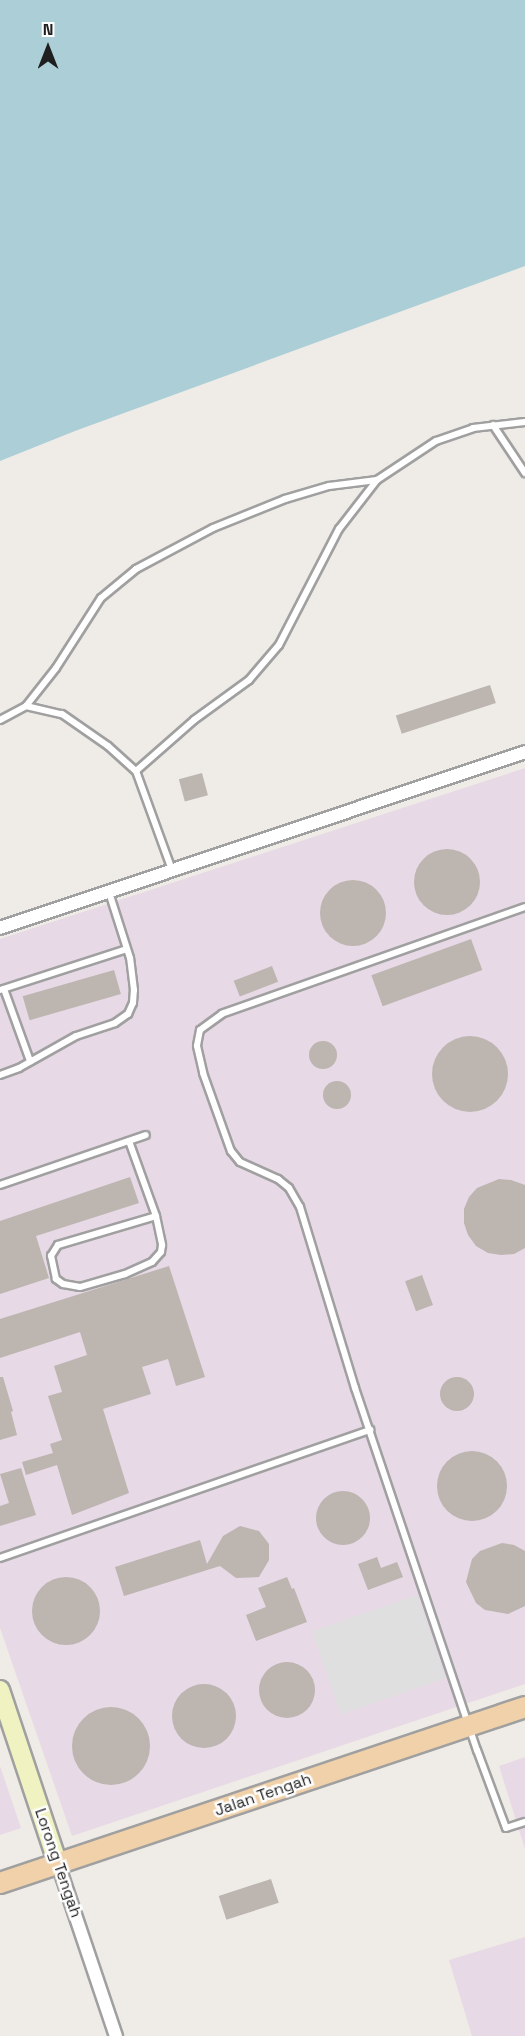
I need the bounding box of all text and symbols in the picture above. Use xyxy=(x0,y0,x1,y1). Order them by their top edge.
north arrow xyxy=(18,18,78,78)
text: N xyxy=(43,19,53,40)
street label: Jalan Tengah xyxy=(212,1769,314,1821)
street label: Lorong Tengah xyxy=(30,1806,86,1920)

